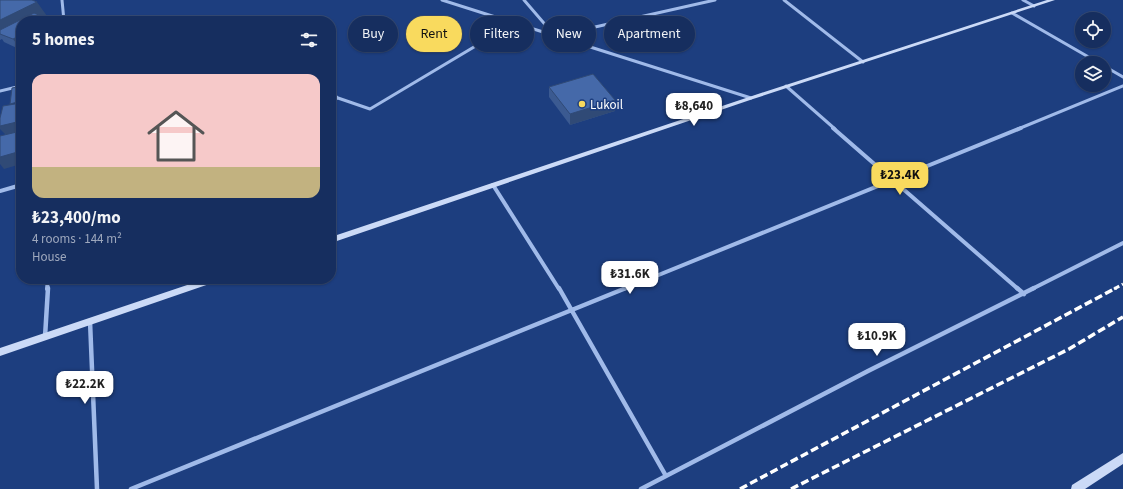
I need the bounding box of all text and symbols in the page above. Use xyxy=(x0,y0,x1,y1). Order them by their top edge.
map controls xyxy=(1075,12,1111,92)
button: locate xyxy=(1075,12,1111,48)
chip: Buy xyxy=(348,16,398,52)
chip: Rent xyxy=(406,16,462,52)
chip: Filters xyxy=(470,16,534,52)
chip: New xyxy=(542,16,596,52)
chip: Apartment xyxy=(604,16,695,52)
text: 5 homes xyxy=(32,28,94,52)
icon: filters xyxy=(298,29,320,51)
button: layers xyxy=(1075,56,1111,92)
pin: ₺8,640 xyxy=(661,93,727,127)
place label: Lukoil xyxy=(590,96,623,114)
text: ₺8,640 xyxy=(675,97,713,115)
marker: Lukoil xyxy=(577,99,587,109)
icon: home xyxy=(140,100,212,172)
pin: ₺23.4K xyxy=(867,162,933,196)
text: ₺23.4K xyxy=(880,166,920,184)
text: ₺23,400/mo xyxy=(32,206,121,230)
text: 4 rooms · 144 m² xyxy=(32,230,122,248)
text: House xyxy=(32,248,67,266)
pin: ₺31.6K xyxy=(597,261,663,295)
text: ₺31.6K xyxy=(610,265,650,283)
pin: ₺10.9K xyxy=(844,323,910,357)
text: ₺10.9K xyxy=(857,327,897,345)
pin: ₺22.2K xyxy=(52,371,118,405)
text: ₺22.2K xyxy=(65,375,105,393)

